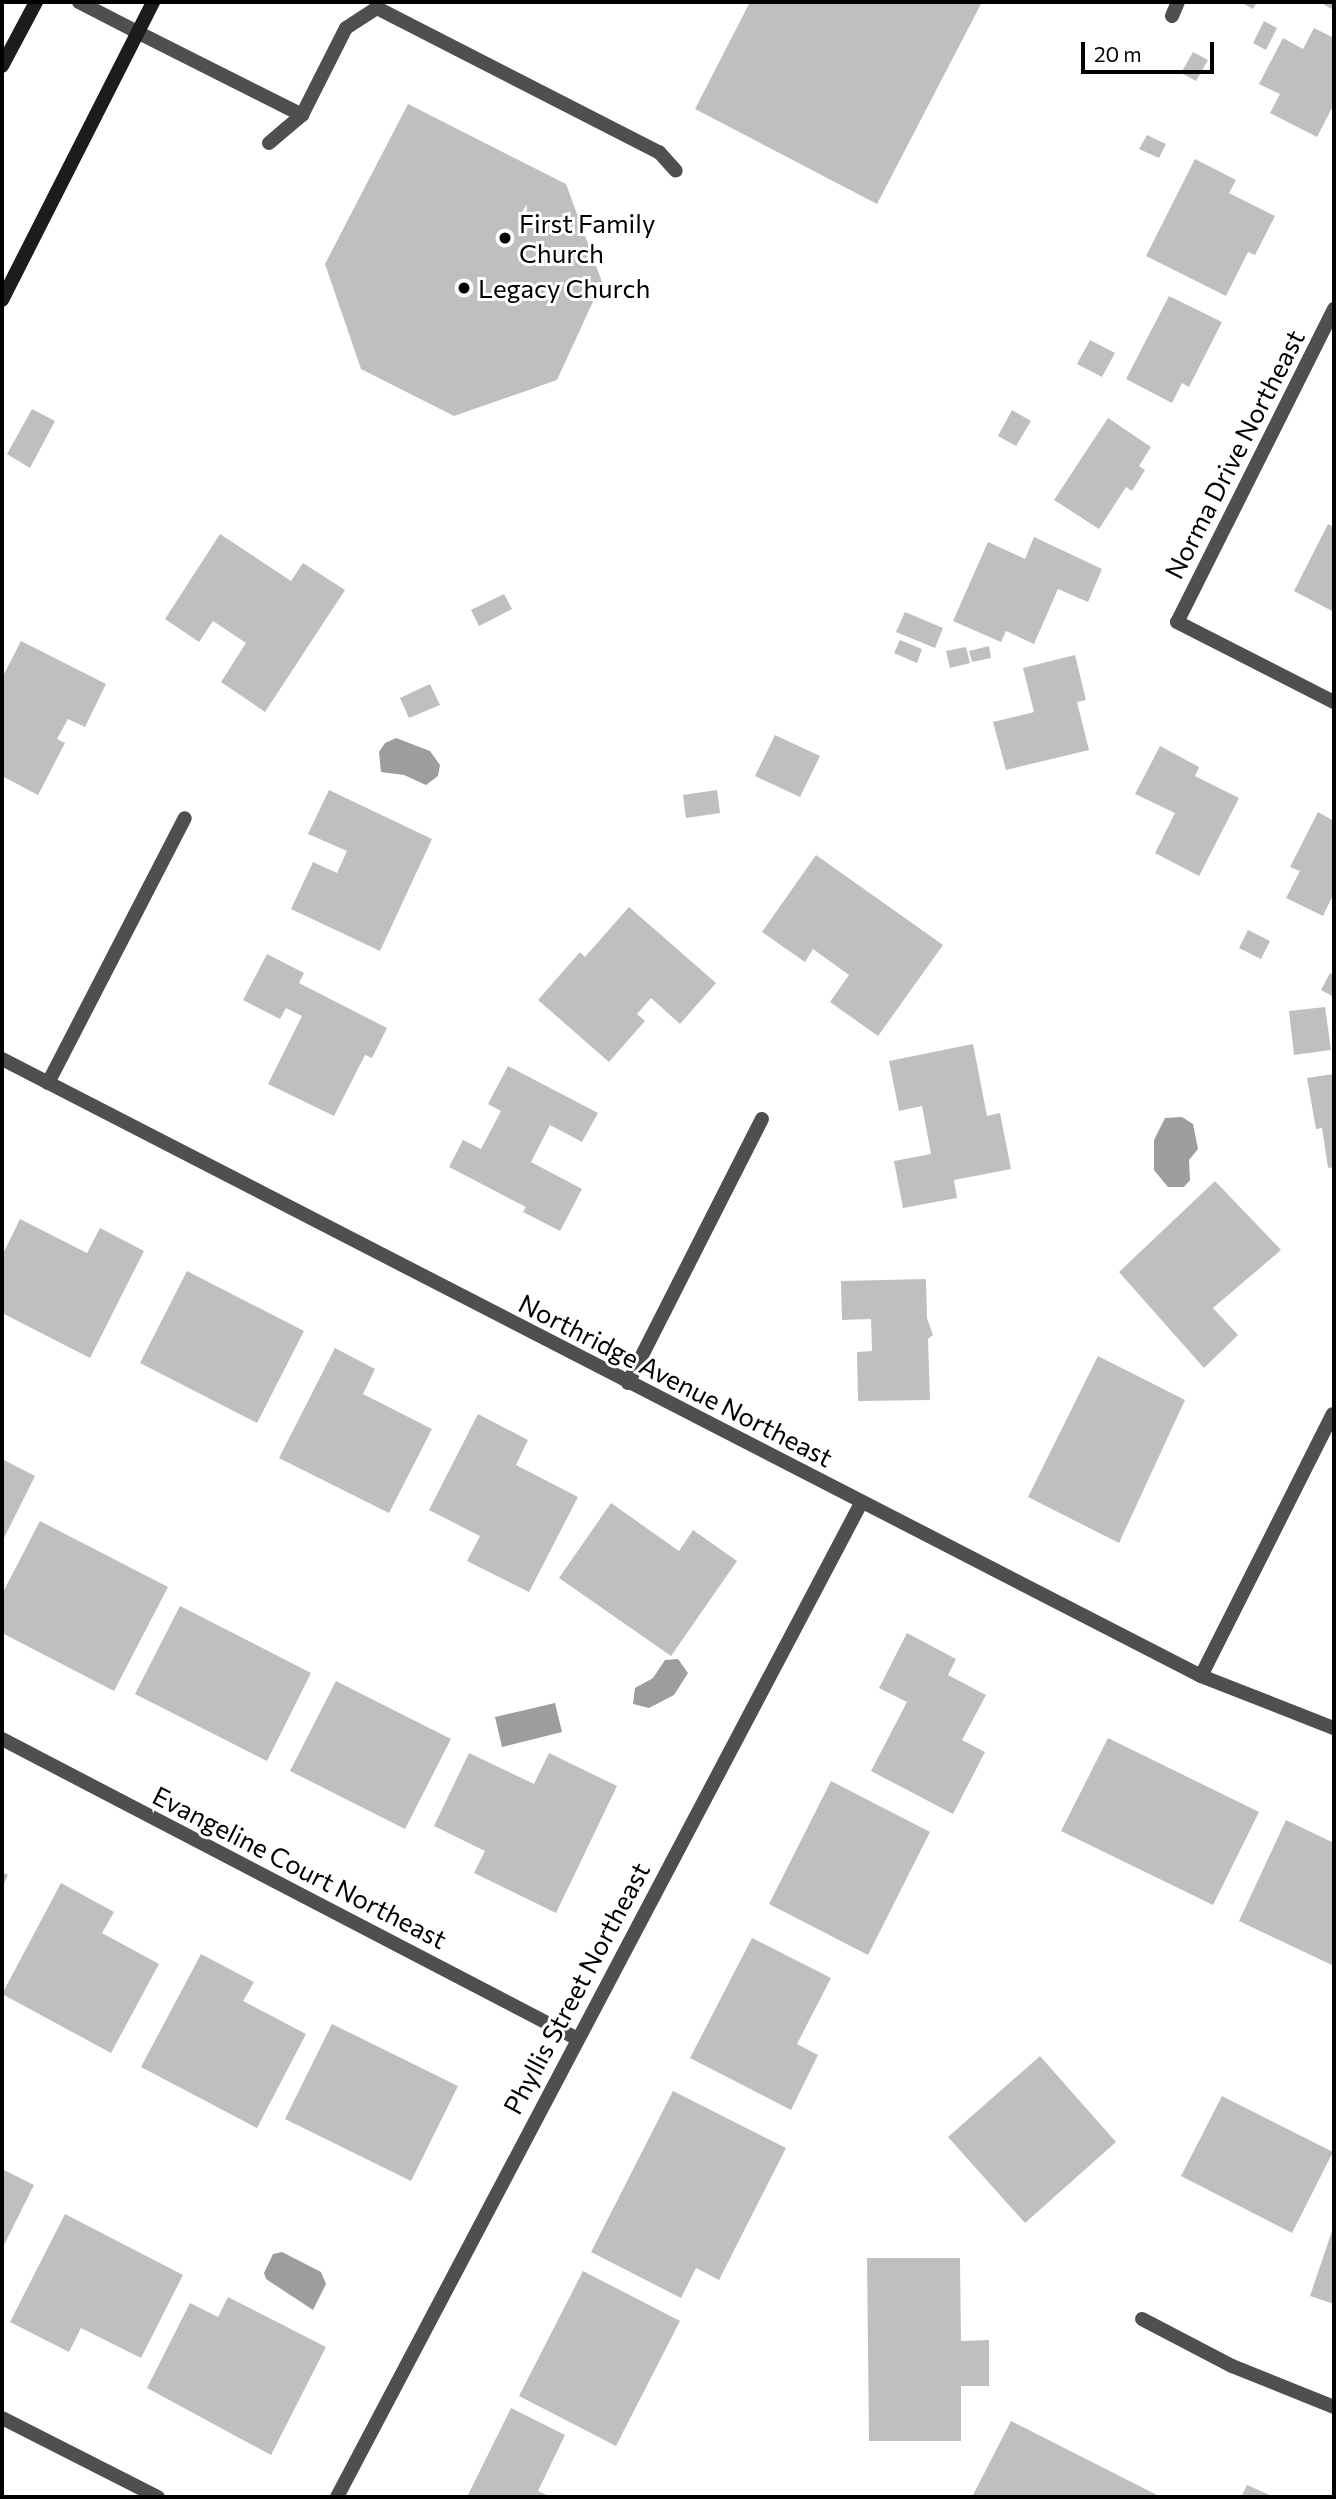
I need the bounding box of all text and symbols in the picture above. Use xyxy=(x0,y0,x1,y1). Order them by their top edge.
scale bar xyxy=(1084,28,1217,72)
text: 20 m xyxy=(1094,41,1142,66)
place label: First Family Church xyxy=(519,207,655,268)
marker: First Family Church xyxy=(497,230,513,246)
place label: Legacy Church xyxy=(478,272,650,304)
marker: Legacy Church xyxy=(456,280,472,296)
street label: Norma Drive Northeast xyxy=(1158,324,1310,584)
street label: Northridge Avenue Northeast xyxy=(514,1287,838,1473)
street label: Evangeline Court Northeast xyxy=(148,1779,452,1955)
street label: Phyllis Street Northeast xyxy=(496,1857,656,2119)

